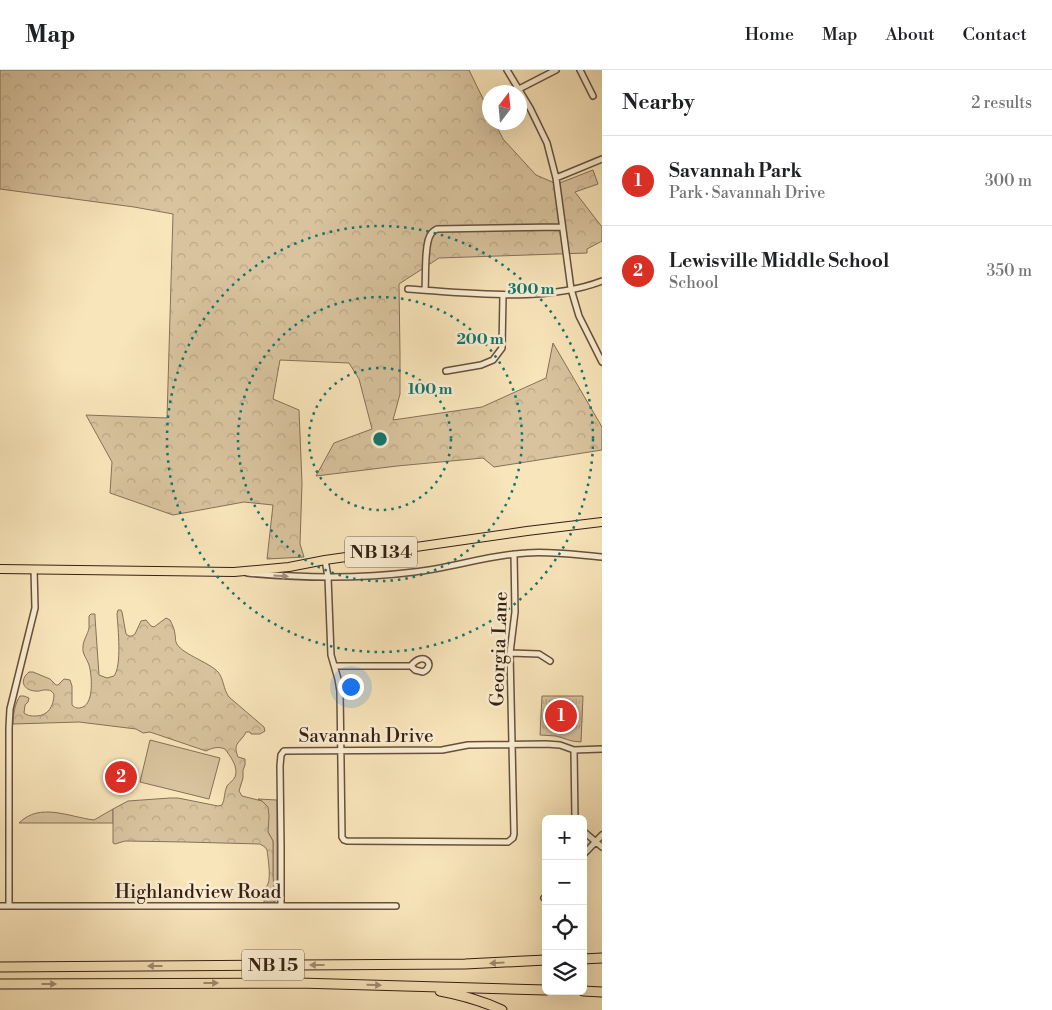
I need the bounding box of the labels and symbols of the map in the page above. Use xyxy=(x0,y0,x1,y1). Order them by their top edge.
north arrow xyxy=(482,85,527,130)
text: 300 m xyxy=(508,280,555,299)
text: 200 m xyxy=(456,330,504,349)
text: 100 m xyxy=(408,380,453,399)
centre of rings xyxy=(371,430,389,448)
road number: NB 134 xyxy=(345,537,417,568)
one-way arrow xyxy=(273,572,289,580)
street label: Georgia Lane xyxy=(485,591,513,707)
your location xyxy=(338,674,364,700)
pin: 1 xyxy=(545,697,577,735)
street label: Savannah Drive xyxy=(298,724,434,748)
pin: 2 xyxy=(105,758,137,796)
street label: Highlandview Road xyxy=(115,880,281,904)
road number: NB 15 xyxy=(242,950,304,980)
one-way arrow xyxy=(489,959,505,967)
one-way arrow xyxy=(309,961,325,969)
one-way arrow xyxy=(146,962,162,970)
one-way arrow xyxy=(203,979,219,987)
one-way arrow xyxy=(41,980,57,988)
one-way arrow xyxy=(366,981,382,989)

